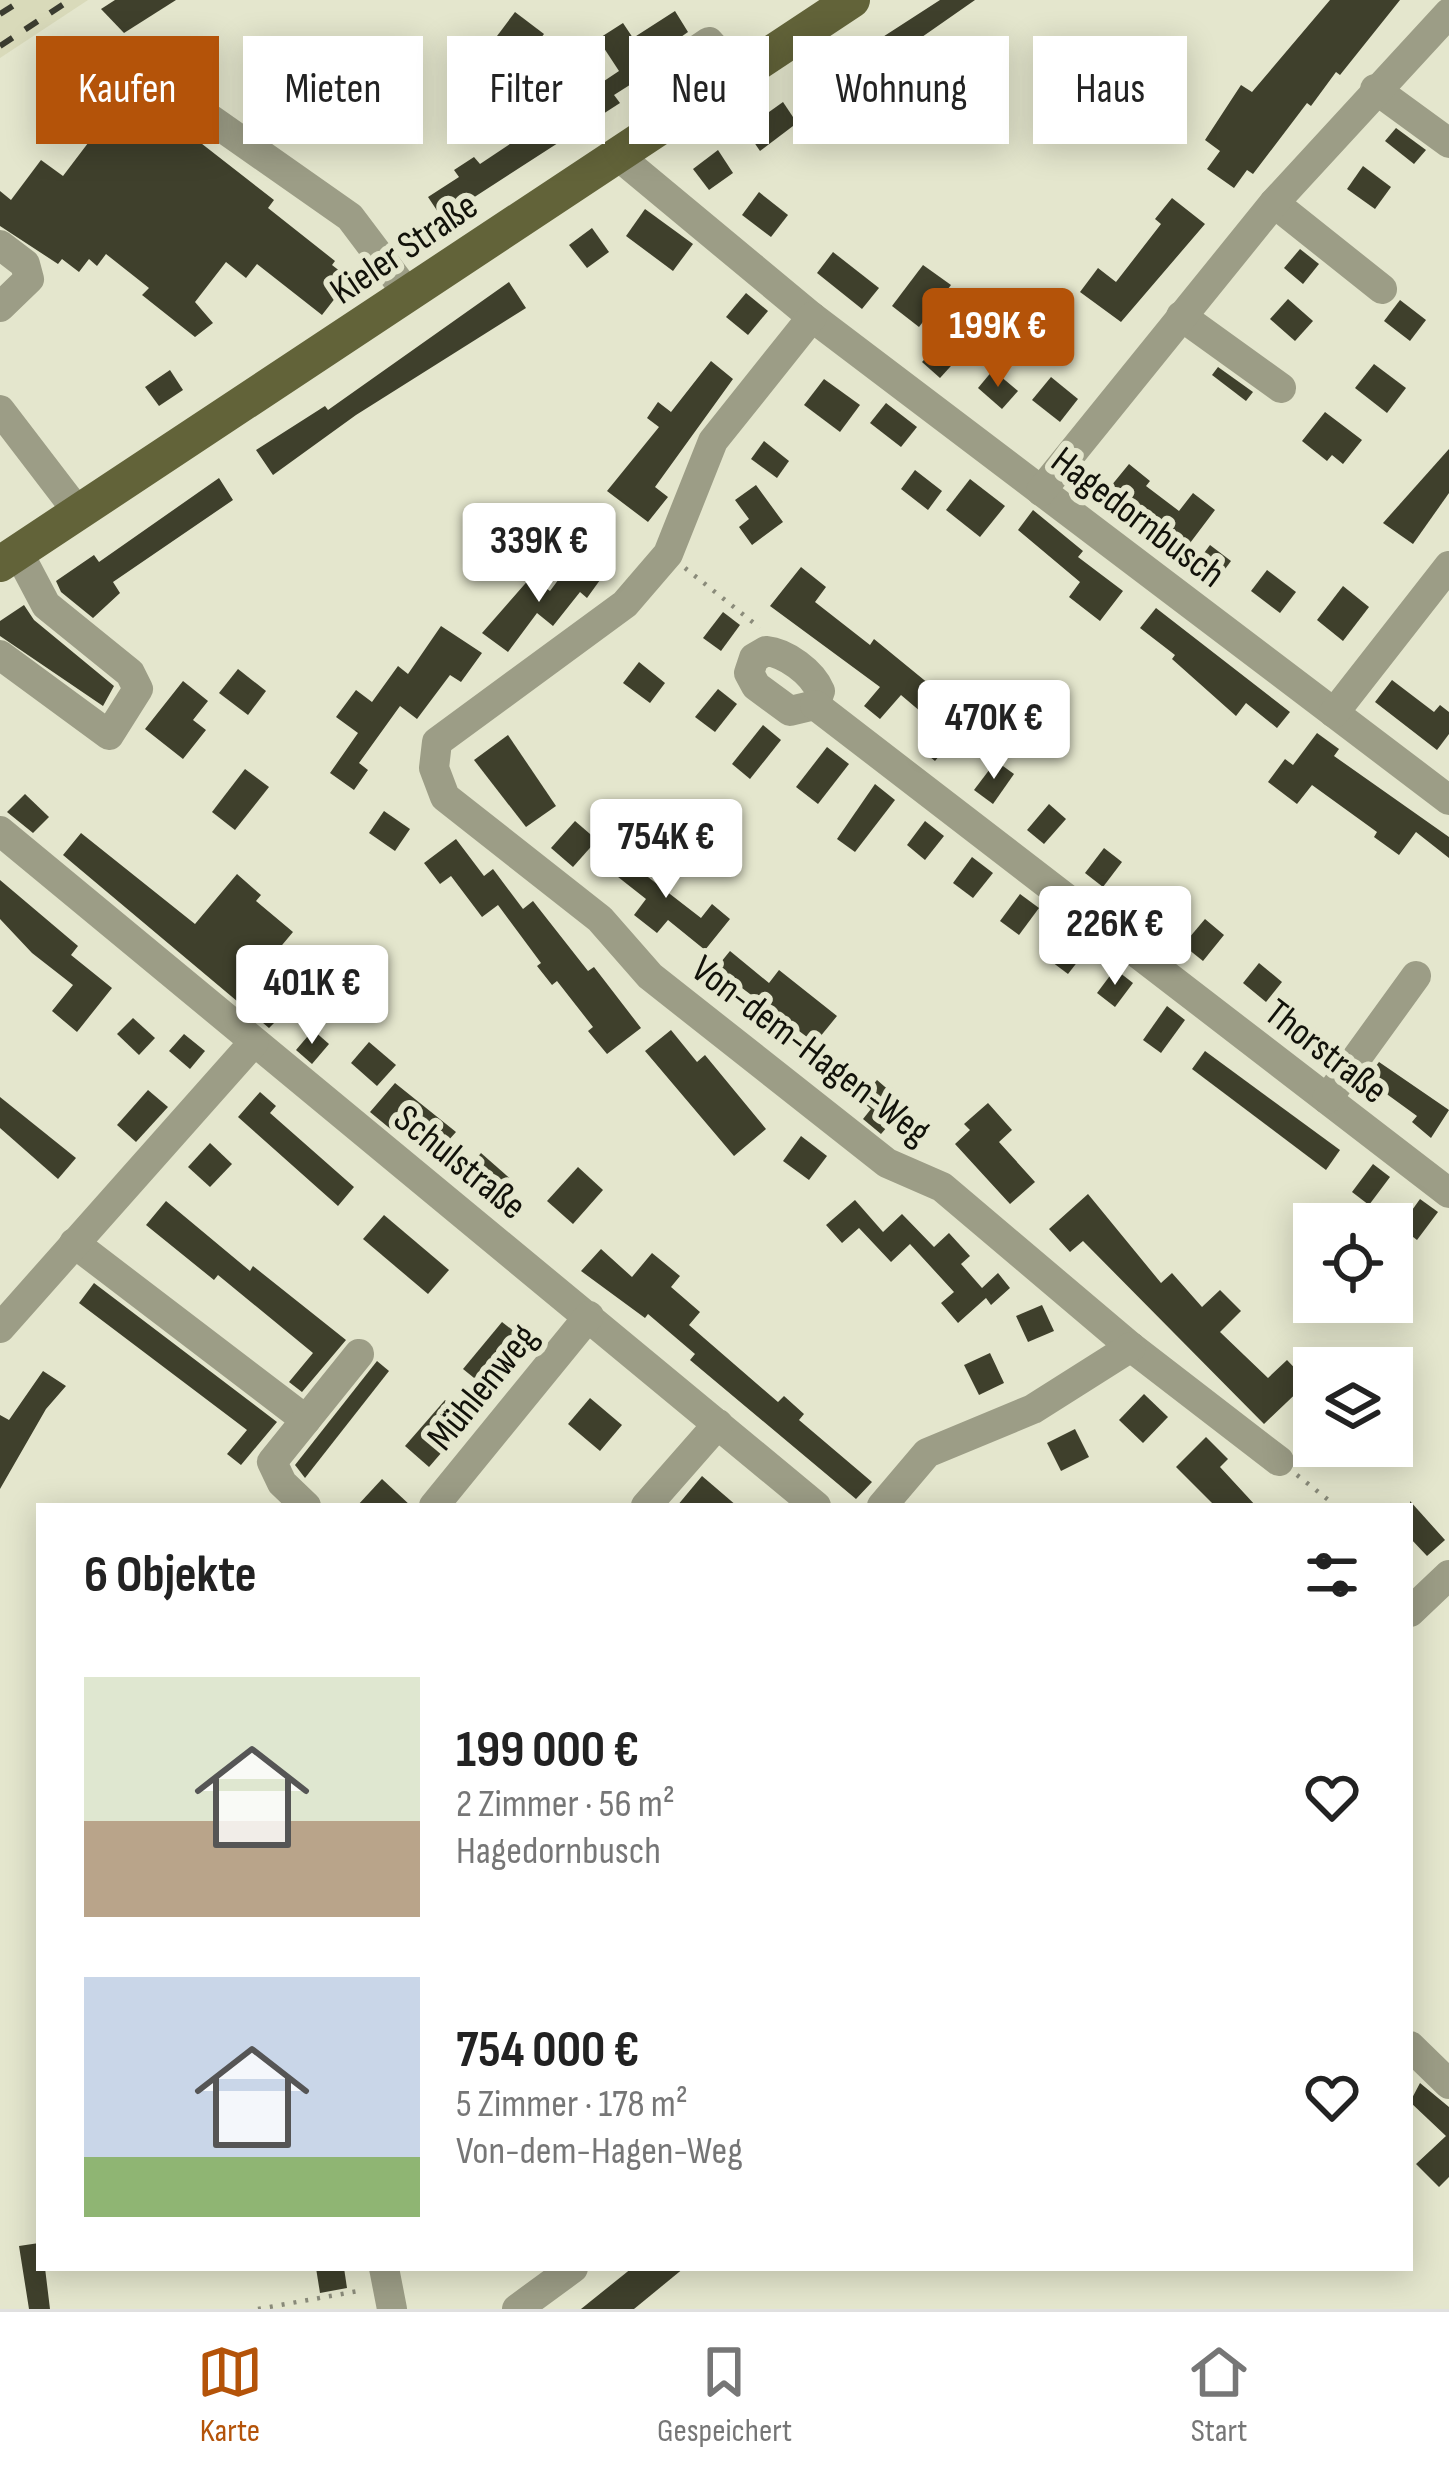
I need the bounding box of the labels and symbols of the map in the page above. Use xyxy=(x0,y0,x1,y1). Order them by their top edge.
street label: Kieler Straße xyxy=(322,183,487,315)
pin: 199K € xyxy=(900,288,1096,390)
street label: Hagedornbusch xyxy=(1041,438,1234,598)
pin: 339K € xyxy=(441,503,637,605)
pin: 470K € xyxy=(896,680,1092,782)
pin: 754K € xyxy=(568,799,764,901)
pin: 226K € xyxy=(1017,886,1213,988)
pin: 401K € xyxy=(214,945,410,1047)
street label: Von-dem-Hagen-Weg xyxy=(682,946,939,1156)
street label: Thorstraße xyxy=(1255,990,1396,1114)
street label: Schulstraße xyxy=(384,1096,535,1230)
street label: Mühlenweg xyxy=(418,1315,548,1460)

